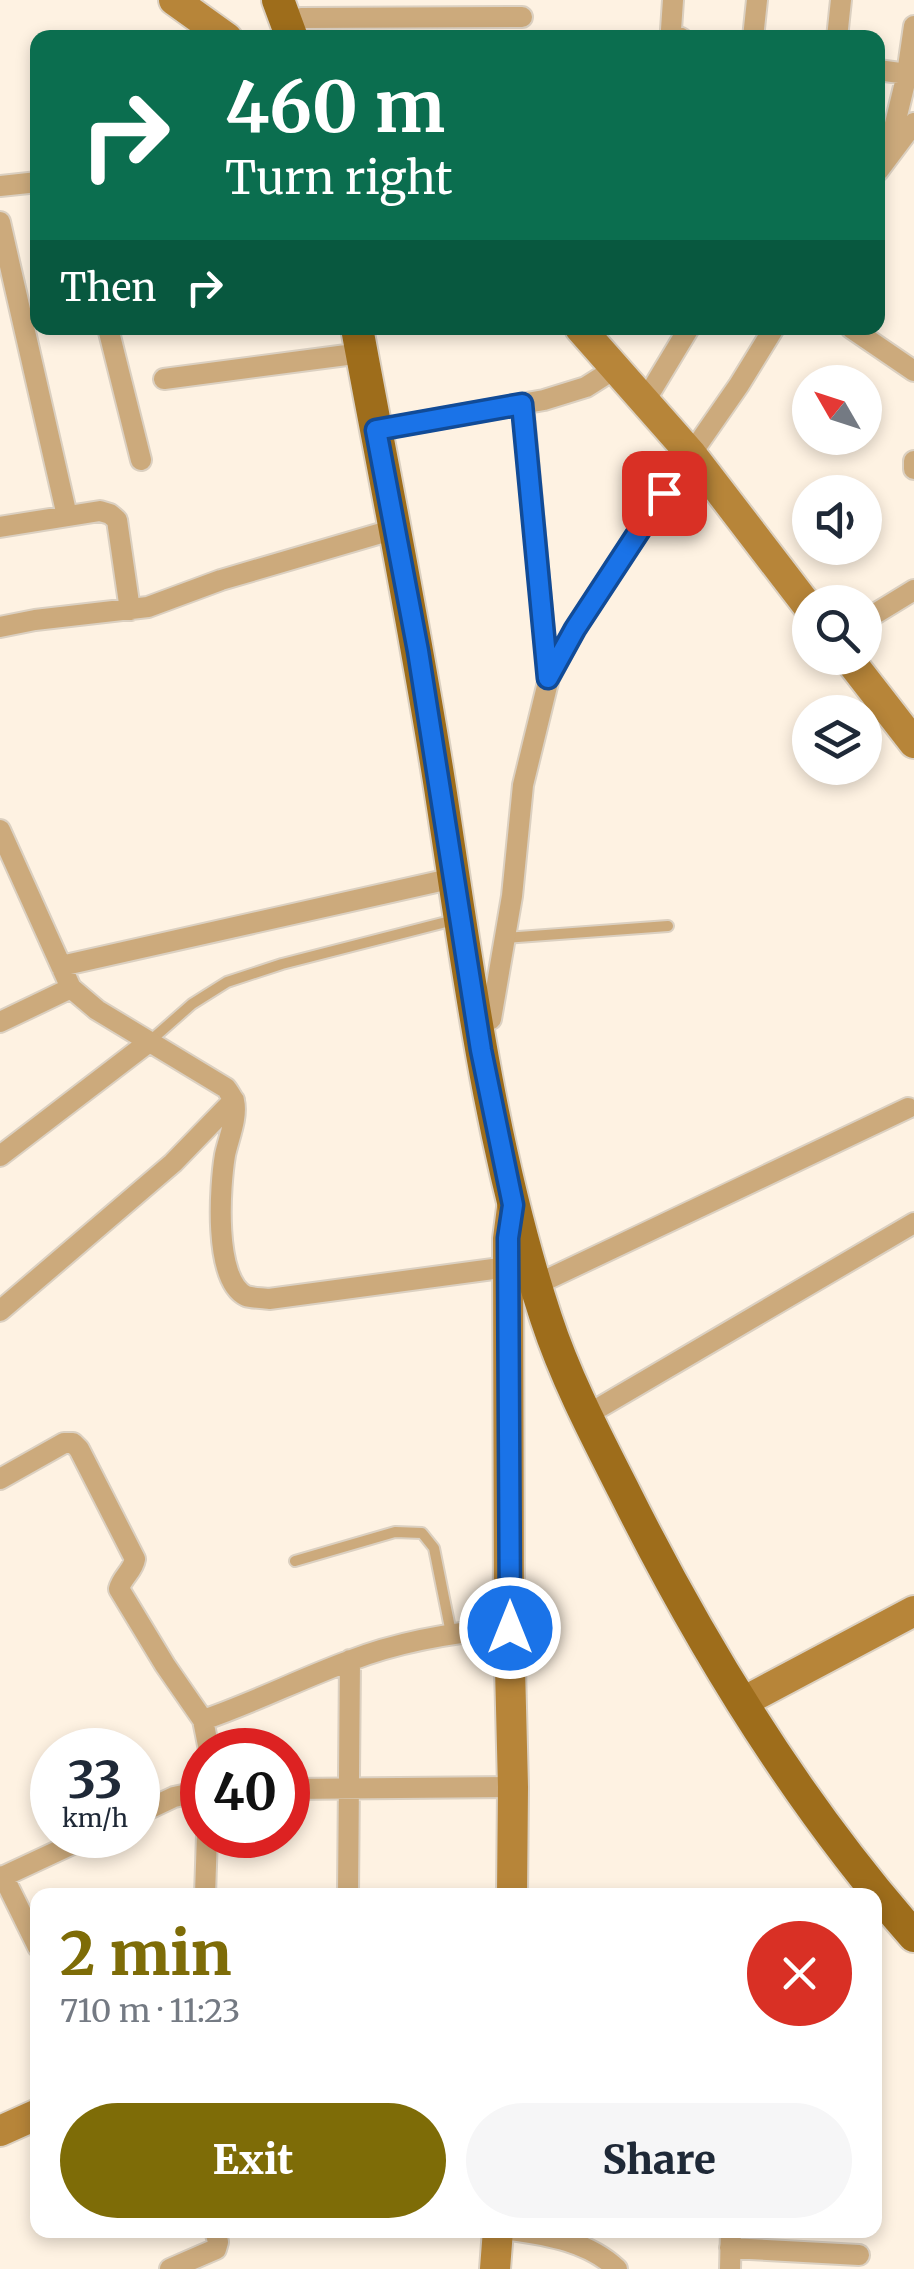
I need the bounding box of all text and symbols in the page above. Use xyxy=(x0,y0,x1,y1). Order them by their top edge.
text: 460 m xyxy=(225,63,445,151)
icon: right xyxy=(60,70,190,200)
text: Turn right xyxy=(225,150,453,206)
icon: right xyxy=(177,260,232,315)
text: Then xyxy=(60,264,157,311)
north arrow xyxy=(792,365,882,455)
map controls xyxy=(792,365,882,785)
pin xyxy=(622,451,707,536)
icon: arrive xyxy=(637,466,692,521)
button: sound xyxy=(792,475,882,565)
button: search xyxy=(792,585,882,675)
button: layers xyxy=(792,695,882,785)
position arrow xyxy=(458,1576,562,1680)
speed limit sign: 40 xyxy=(180,1728,310,1858)
text: 33 xyxy=(67,1749,123,1812)
text: km/h xyxy=(62,1802,128,1834)
text: 2 min xyxy=(60,1916,232,1991)
button: close xyxy=(747,1921,852,2026)
text: 710 m · 11:23 xyxy=(60,1991,240,2031)
button: Exit xyxy=(60,2103,446,2218)
button: Share xyxy=(466,2103,852,2218)

